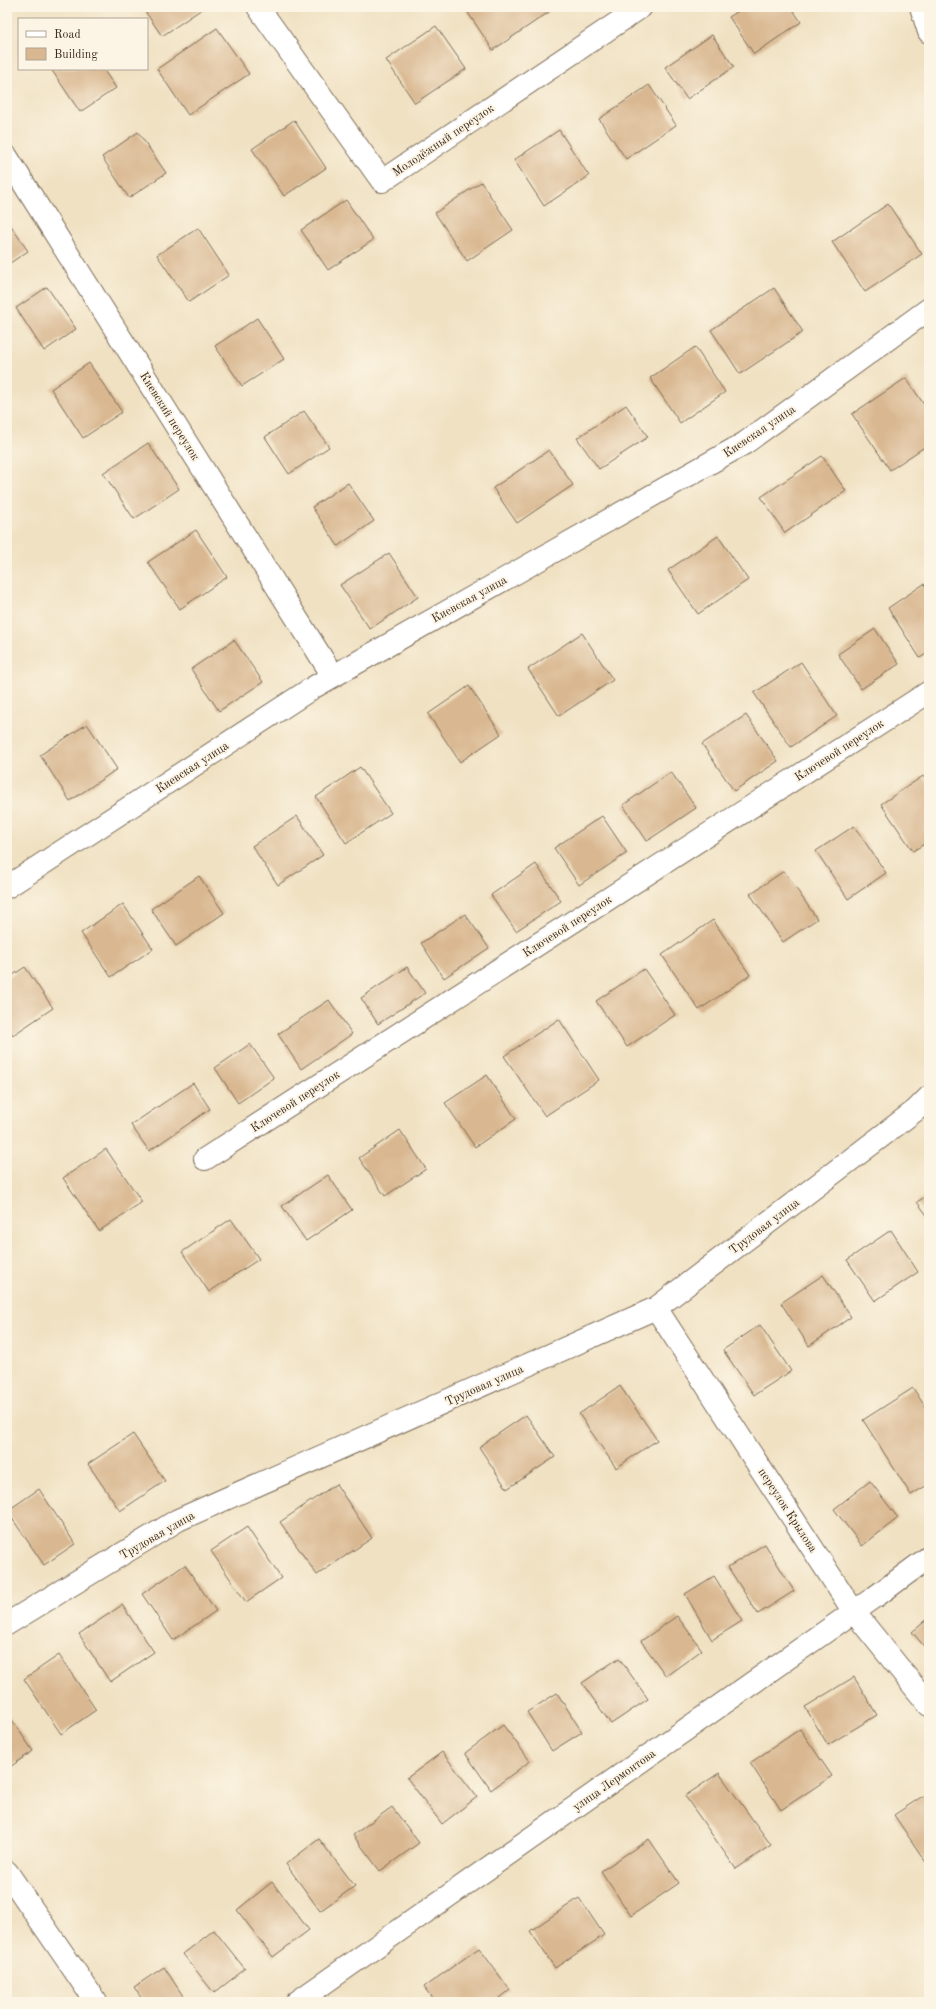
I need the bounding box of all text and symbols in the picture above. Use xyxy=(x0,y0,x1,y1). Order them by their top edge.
legend xyxy=(18,18,148,70)
text: Road xyxy=(54,29,81,41)
text: Building xyxy=(54,49,98,61)
street label: Молодёжный переулок xyxy=(391,102,496,179)
street label: Киевский переулок xyxy=(137,370,201,463)
street label: Киевская улица xyxy=(721,403,798,460)
street label: Киевская улица xyxy=(430,574,509,625)
street label: Ключевой переулок xyxy=(793,718,886,784)
street label: Киевская улица xyxy=(154,740,231,796)
street label: Ключевой переулок xyxy=(521,894,614,960)
street label: Ключевой переулок xyxy=(249,1069,342,1135)
street label: Трудовая улица xyxy=(727,1197,802,1257)
street label: Трудовая улица xyxy=(444,1363,525,1409)
street label: переулок Крылова xyxy=(756,1466,819,1555)
street label: Трудовая улица xyxy=(118,1510,197,1562)
street label: улица Лермонтова xyxy=(571,1748,658,1814)

